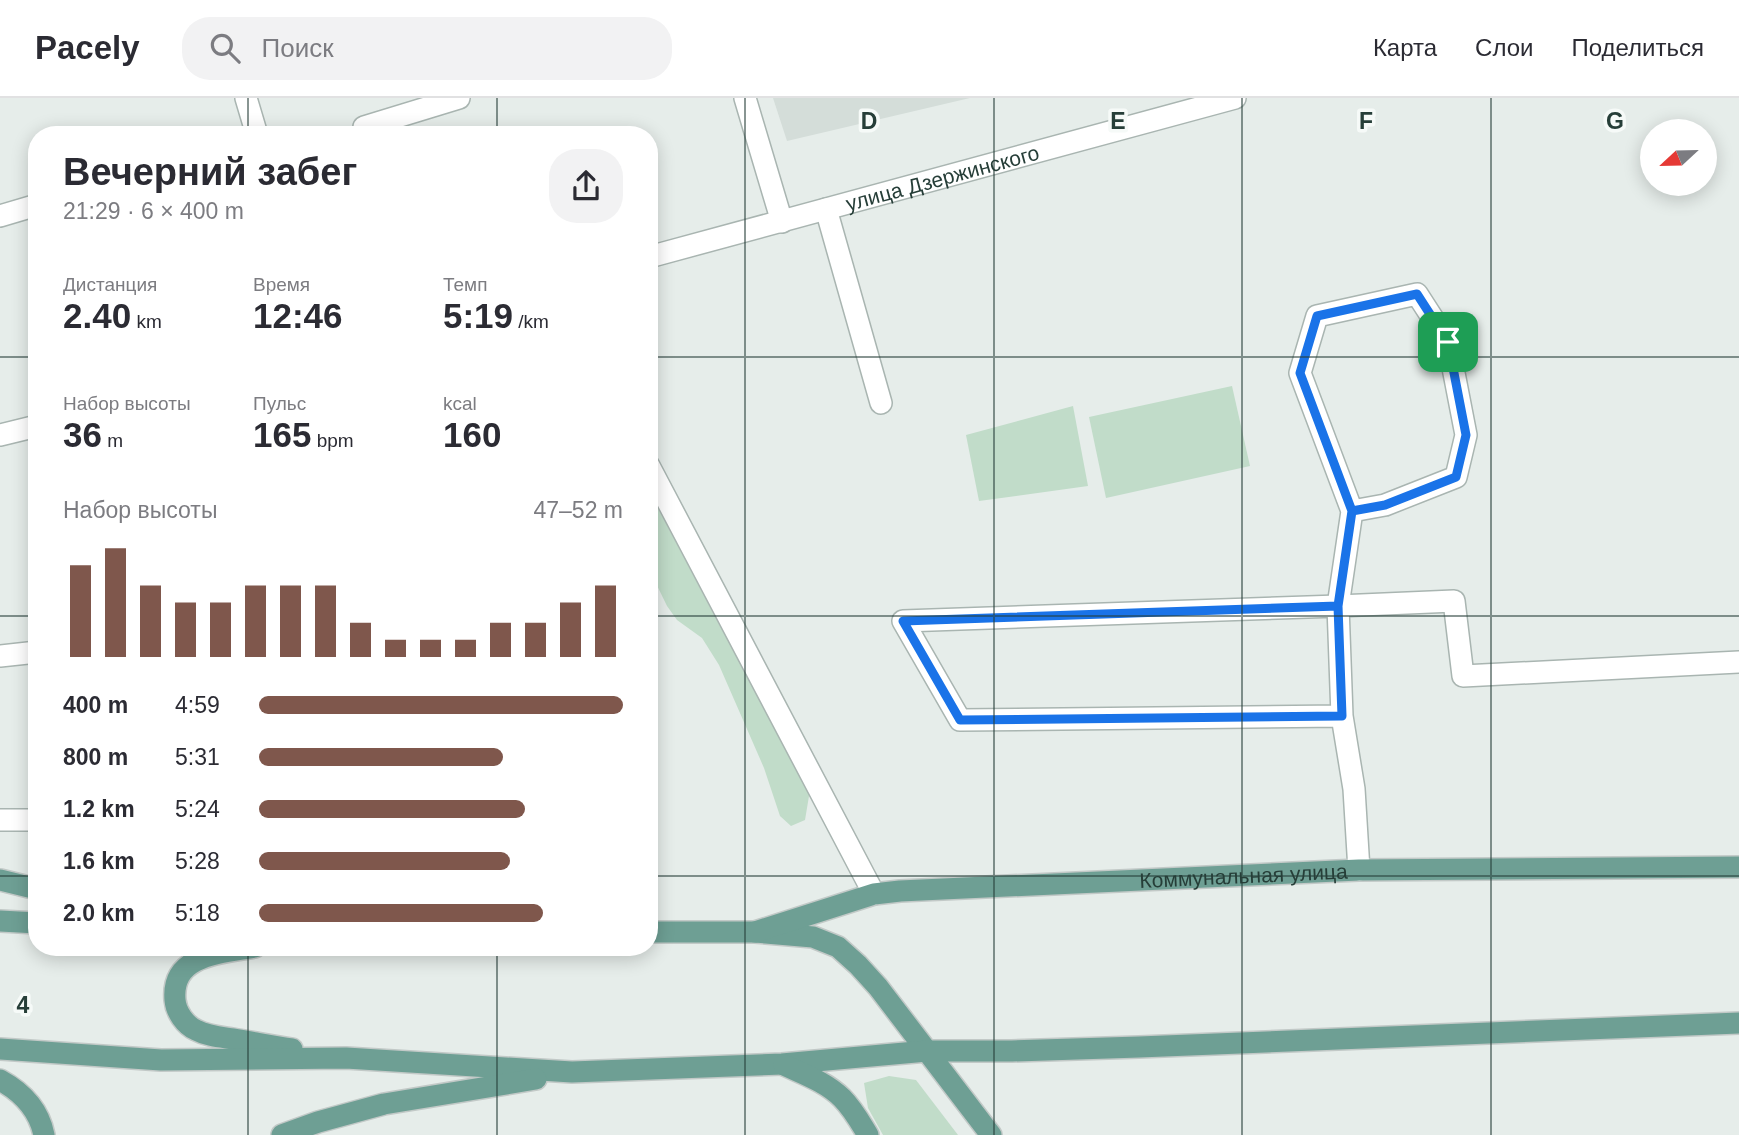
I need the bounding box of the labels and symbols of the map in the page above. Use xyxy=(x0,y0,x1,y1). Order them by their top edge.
text: D xyxy=(861,108,877,134)
text: E xyxy=(1110,108,1126,134)
text: F xyxy=(1359,108,1373,134)
text: G xyxy=(1606,108,1624,134)
north arrow xyxy=(1640,119,1717,196)
street label: улица Дзержинского xyxy=(843,140,1042,215)
pin xyxy=(1418,312,1478,372)
street label: Коммунальная улица xyxy=(1139,859,1348,892)
text: 4 xyxy=(17,992,30,1018)

